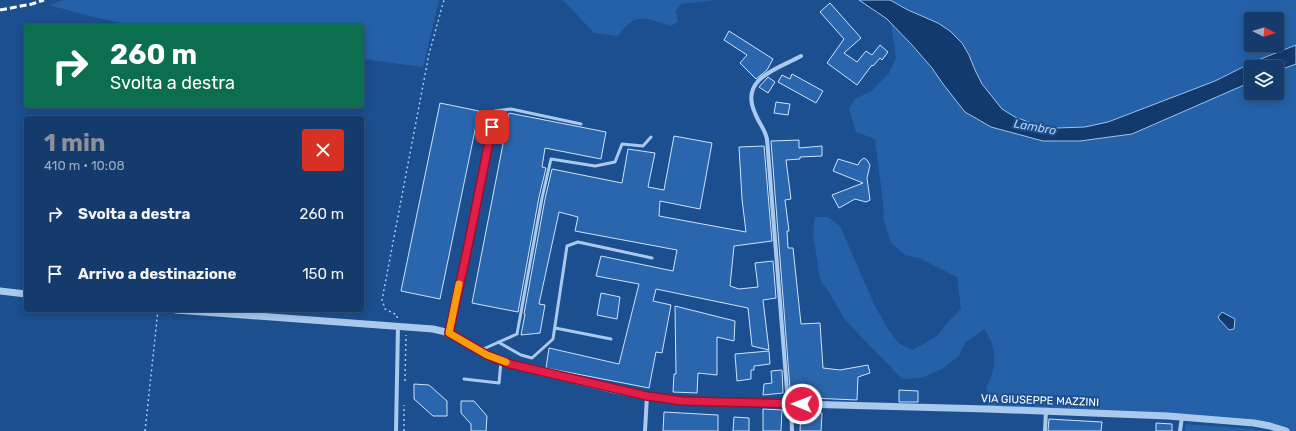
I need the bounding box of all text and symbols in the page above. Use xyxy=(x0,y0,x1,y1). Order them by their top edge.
north arrow xyxy=(1244,12,1284,52)
map controls xyxy=(1244,12,1284,100)
text: 260 m xyxy=(110,38,197,71)
icon: right xyxy=(44,40,96,92)
button: layers xyxy=(1244,60,1284,100)
text: Svolta a destra xyxy=(110,72,235,94)
pin xyxy=(475,110,509,144)
icon: arrive xyxy=(481,116,503,138)
water label: Lambro xyxy=(1013,116,1057,138)
text: 1 min xyxy=(44,129,105,157)
button: close xyxy=(302,129,344,171)
text: 410 m · 10:08 xyxy=(44,158,125,173)
icon: right xyxy=(44,203,66,225)
text: Svolta a destra xyxy=(78,205,190,223)
text: 260 m xyxy=(300,205,344,223)
icon: arrive xyxy=(44,263,66,285)
text: Arrivo a destinazione xyxy=(78,265,236,283)
text: 150 m xyxy=(302,265,344,283)
position arrow xyxy=(781,383,823,425)
street label: VIA GIUSEPPE MAZZINI xyxy=(981,392,1099,409)

